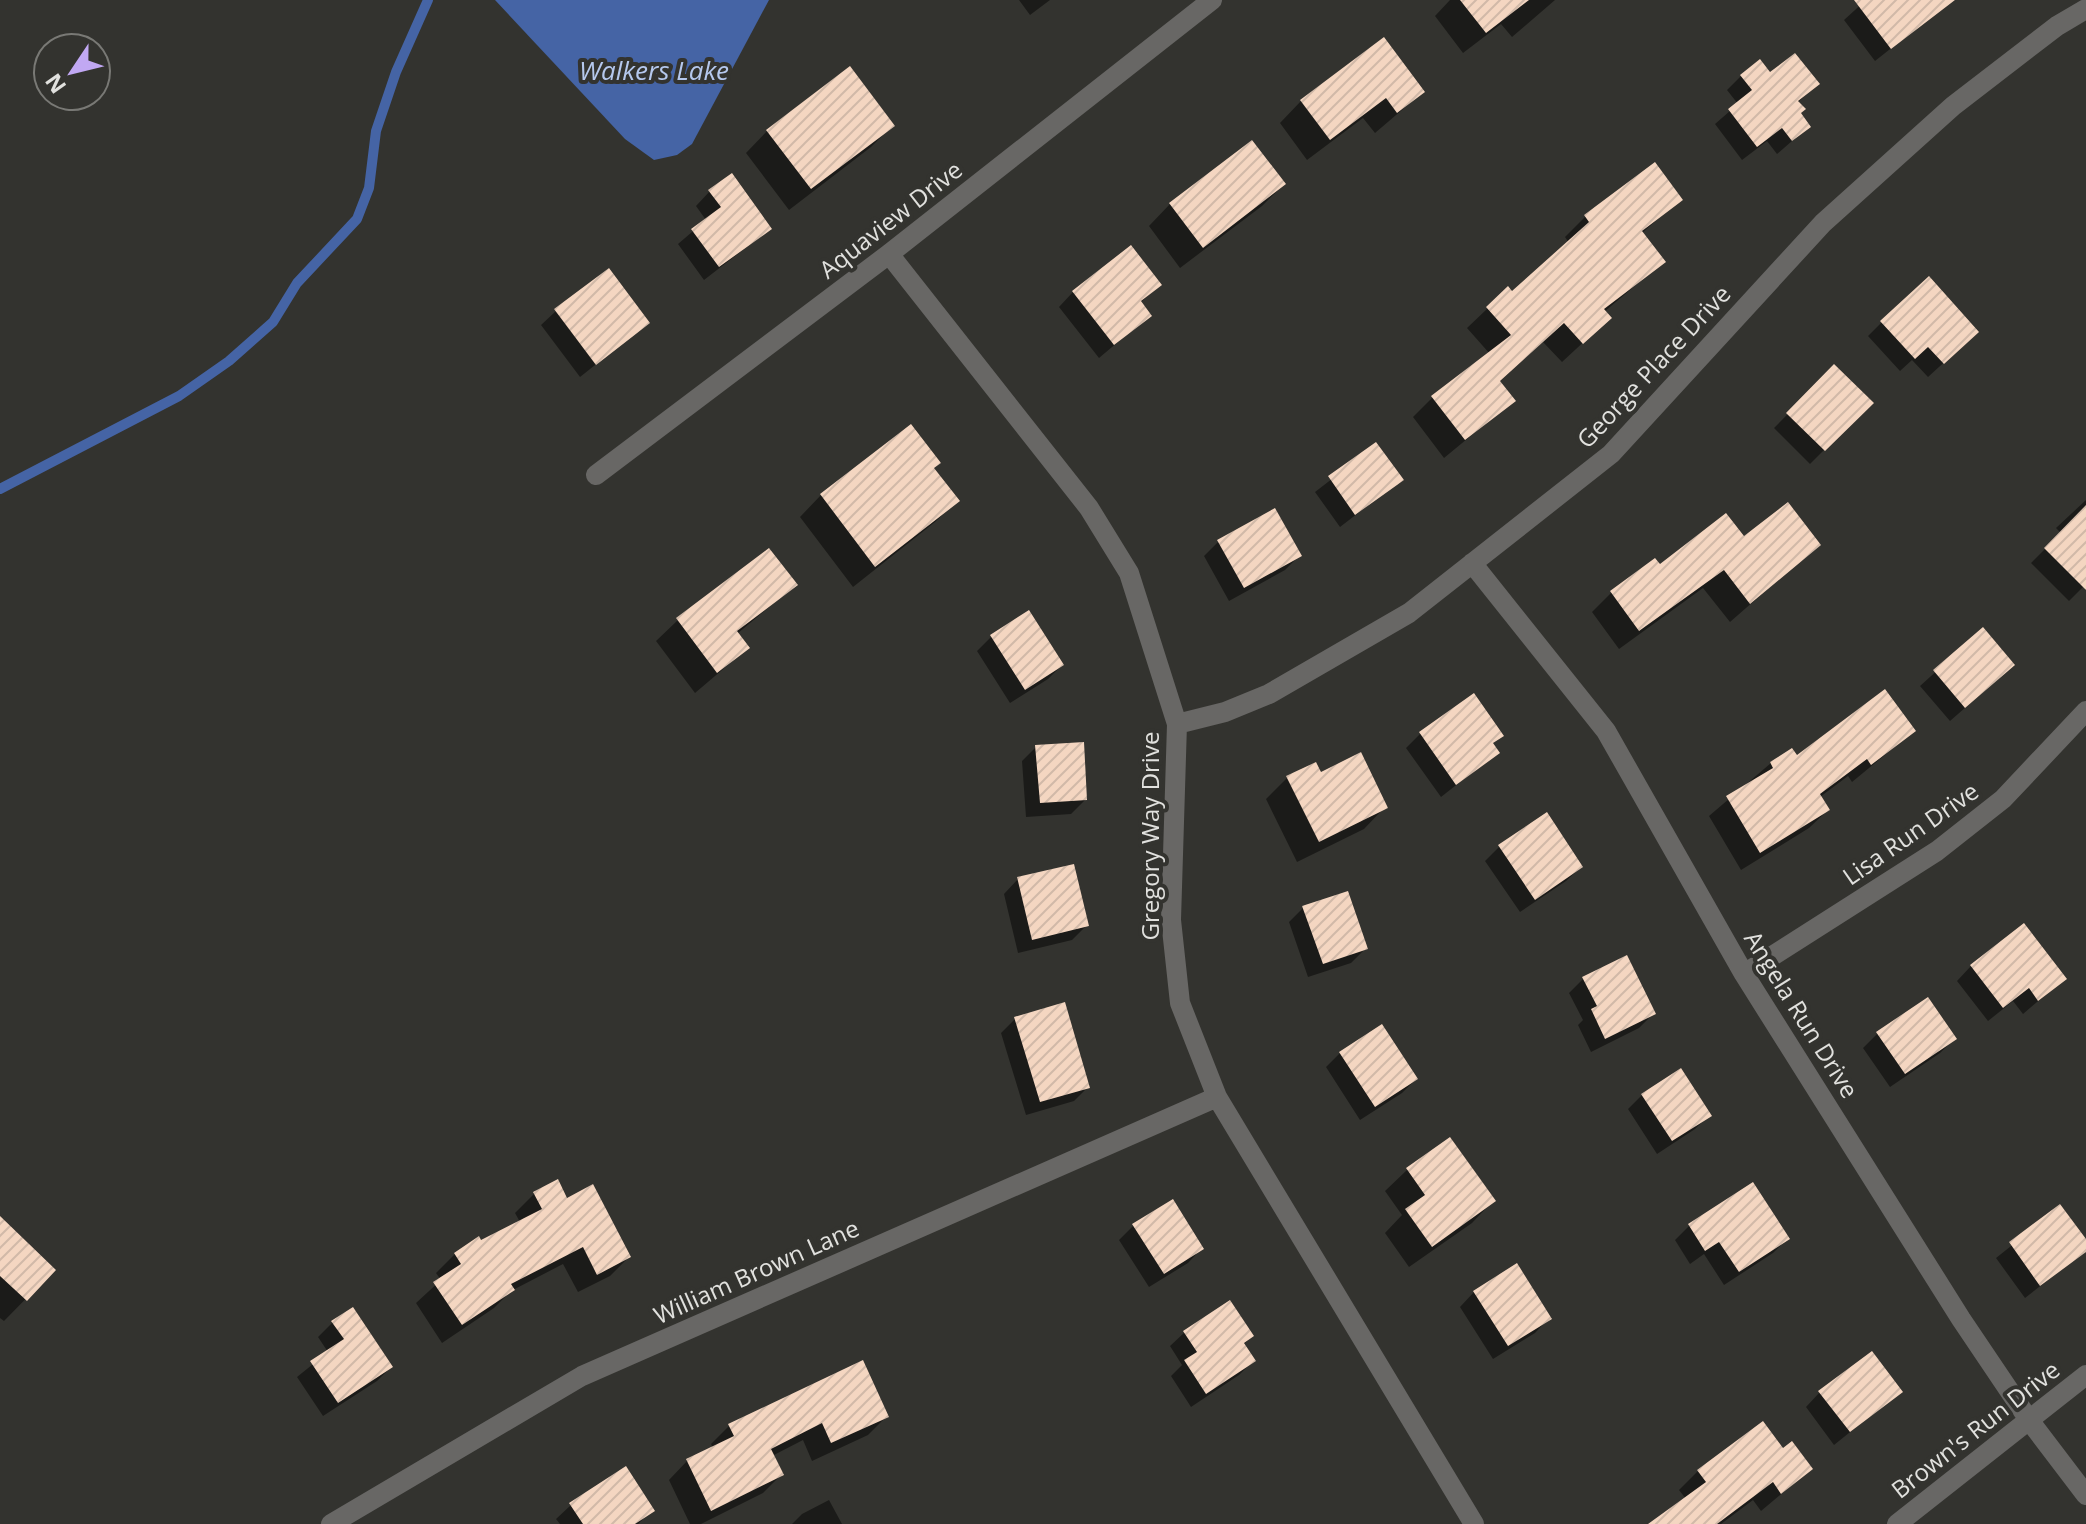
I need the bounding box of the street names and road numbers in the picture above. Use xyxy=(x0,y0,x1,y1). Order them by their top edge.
street label: Aquaview Drive xyxy=(812,153,968,285)
street label: George Place Drive xyxy=(1569,277,1737,455)
street label: Gregory Way Drive xyxy=(1133,732,1166,940)
street label: Lisa Run Drive xyxy=(1835,774,1985,892)
street label: Angela Run Drive xyxy=(1737,924,1867,1104)
street label: William Brown Lane xyxy=(648,1211,864,1331)
street label: Brown's Run Drive xyxy=(1884,1353,2066,1505)

